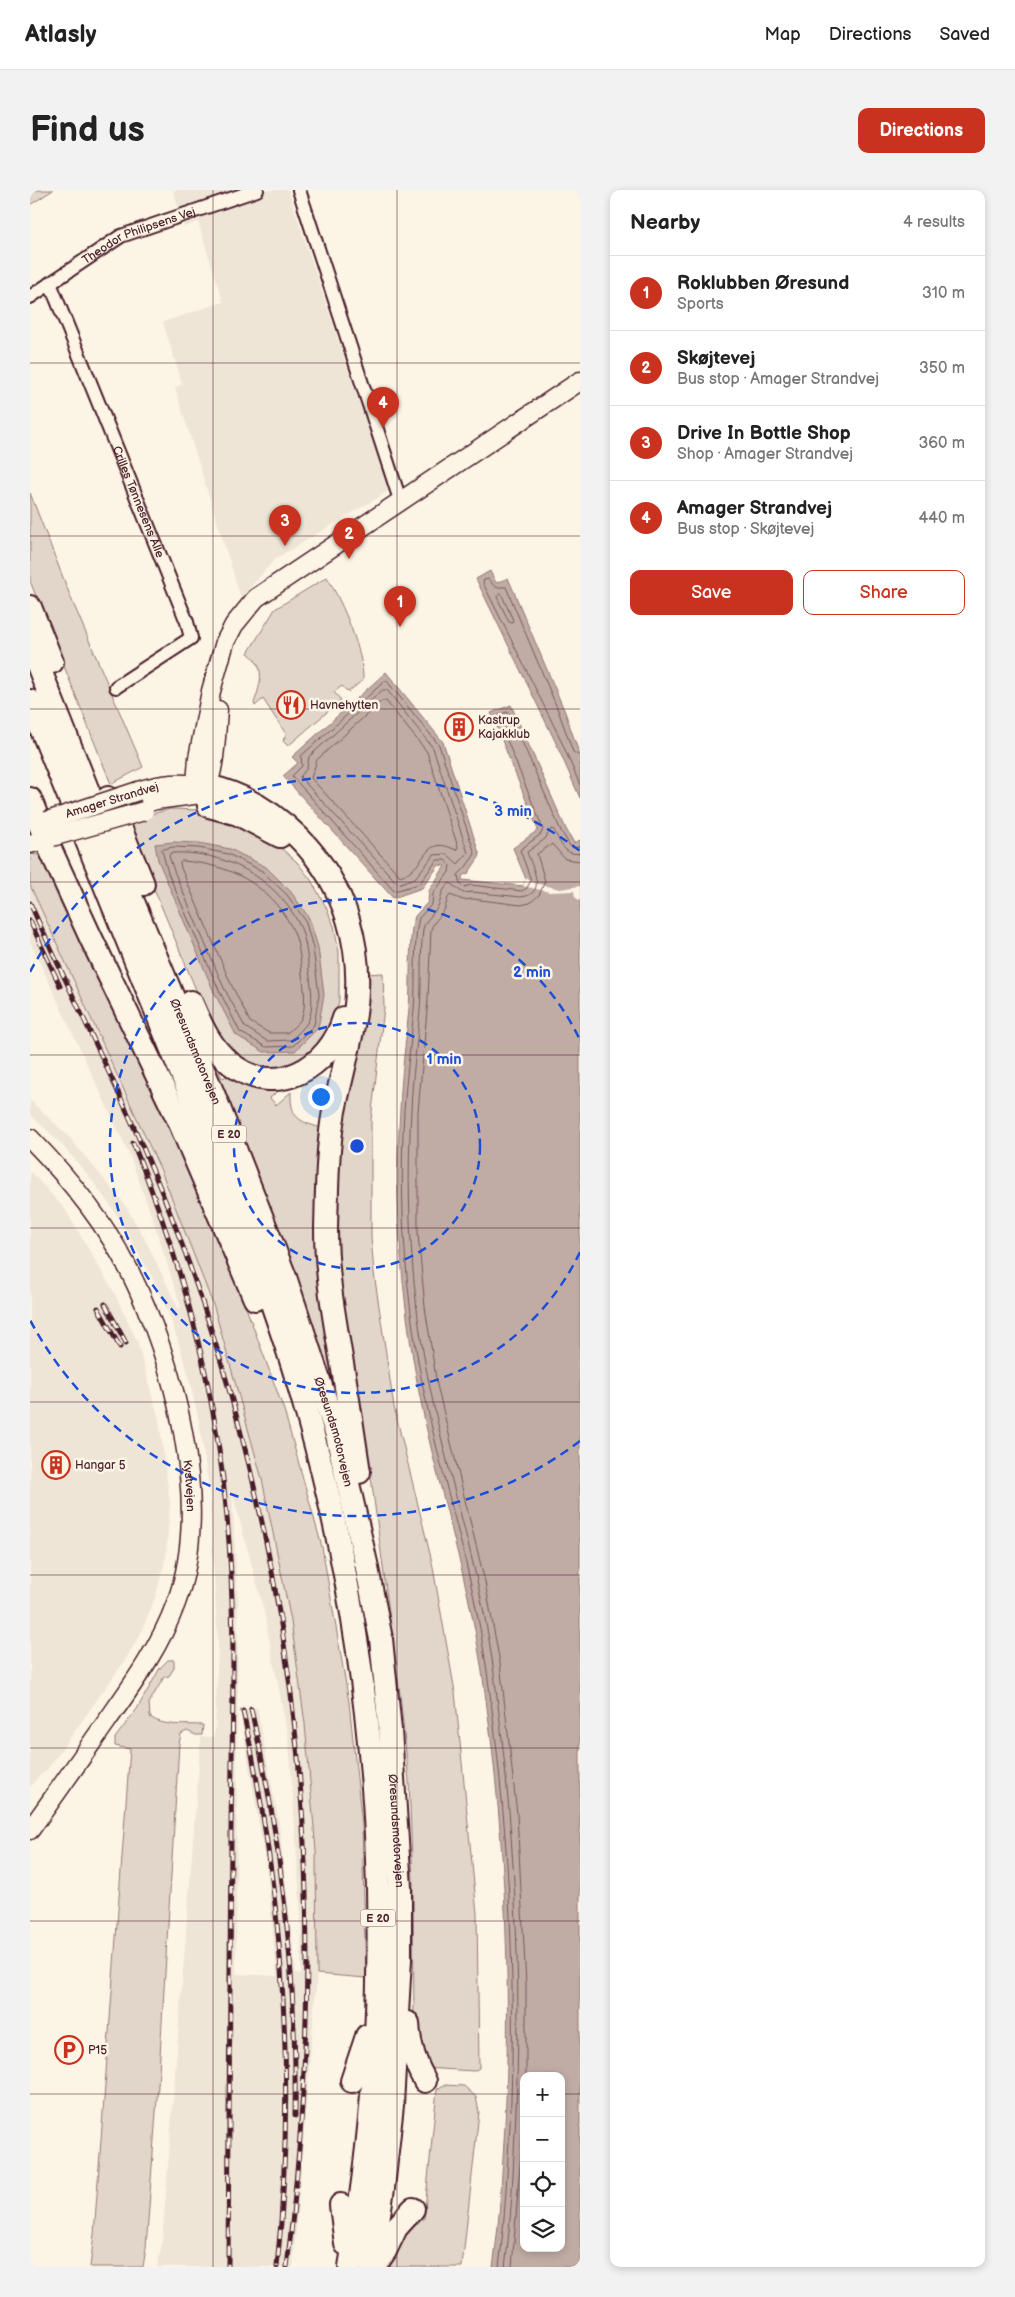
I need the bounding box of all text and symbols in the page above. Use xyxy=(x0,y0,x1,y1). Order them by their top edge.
text: Atlasly xyxy=(25,20,96,49)
text: Map xyxy=(765,24,801,45)
text: Directions xyxy=(829,24,911,45)
text: Saved xyxy=(939,24,990,45)
button: Directions xyxy=(858,108,985,153)
text: Find us xyxy=(30,109,145,152)
street label: Theodor Philipsens Vej xyxy=(79,204,198,268)
text: Nearby xyxy=(630,210,700,235)
text: 4 results xyxy=(903,213,965,232)
text: Roklubben Øresund xyxy=(677,272,849,295)
text: 1 xyxy=(643,284,649,303)
text: 310 m xyxy=(922,284,965,303)
text: Sports xyxy=(677,295,724,314)
text: Skøjtevej xyxy=(677,347,755,370)
text: 2 xyxy=(641,359,651,378)
text: 350 m xyxy=(919,359,965,378)
text: Bus stop · Amager Strandvej xyxy=(677,370,879,389)
pin: 4 xyxy=(367,387,399,428)
text: Drive In Bottle Shop xyxy=(677,422,851,445)
text: 3 xyxy=(641,434,651,453)
text: 360 m xyxy=(918,434,965,453)
street label: Crilles Tønnesens Alle xyxy=(109,444,167,560)
text: Shop · Amager Strandvej xyxy=(677,445,853,464)
text: Amager Strandvej xyxy=(677,497,832,520)
pin: 3 xyxy=(269,505,301,546)
text: 4 xyxy=(641,509,651,528)
text: 440 m xyxy=(919,509,965,528)
pin: 2 xyxy=(333,518,365,559)
text: Bus stop · Skøjtevej xyxy=(677,520,814,539)
button: Save xyxy=(630,570,793,615)
button: Share xyxy=(803,570,965,615)
pin: 1 xyxy=(384,586,416,627)
restaurant icon: Havnehytten xyxy=(276,690,306,720)
place label: Havnehytten xyxy=(310,698,378,713)
building icon: Kastrup Kajakklub xyxy=(444,712,474,742)
place label: Kastrup Kajakklub xyxy=(478,713,530,742)
street label: Amager Strandvej xyxy=(64,779,161,822)
text: 3 min xyxy=(494,802,532,821)
text: 2 min xyxy=(513,963,551,982)
street label: Øresundsmotorvejen xyxy=(166,996,224,1107)
text: 1 min xyxy=(426,1050,462,1069)
your location xyxy=(308,1084,334,1110)
road number: E 20 xyxy=(212,1126,246,1142)
centre of rings xyxy=(348,1137,366,1155)
street label: Øresundsmotorvejen xyxy=(310,1375,356,1489)
building icon: Hangar 5 xyxy=(41,1450,71,1480)
place label: Hangar 5 xyxy=(75,1458,126,1473)
street label: Kystvejen xyxy=(179,1459,198,1512)
street label: Øresundsmotorvejen xyxy=(385,1774,407,1888)
road number: E 20 xyxy=(360,1910,396,1926)
parking icon: P15 xyxy=(54,2035,84,2065)
place label: P15 xyxy=(88,2043,107,2058)
map controls xyxy=(520,2072,565,2252)
button: + xyxy=(520,2072,565,2117)
button: − xyxy=(520,2117,565,2162)
button: locate xyxy=(520,2162,565,2207)
button: layers xyxy=(520,2207,565,2252)

